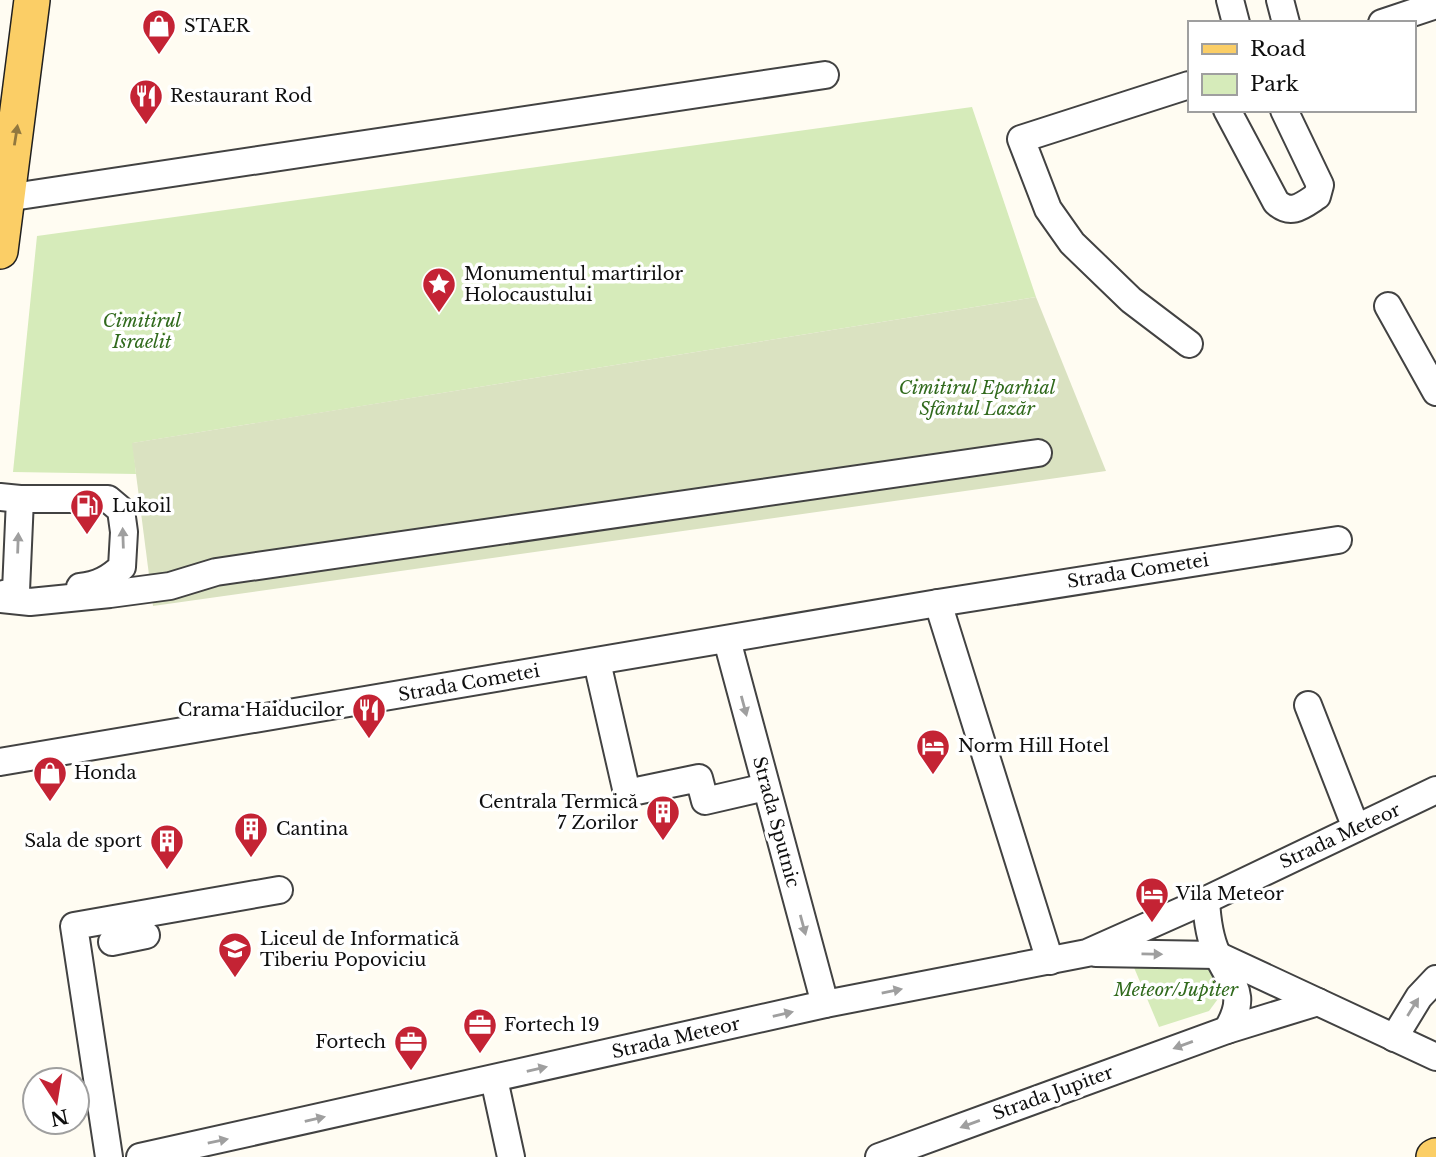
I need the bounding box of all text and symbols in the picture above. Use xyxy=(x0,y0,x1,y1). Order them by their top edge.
shop icon: STAER xyxy=(140,7,178,56)
place label: STAER xyxy=(184,15,251,37)
legend xyxy=(1188,21,1415,112)
text: Road xyxy=(1250,36,1306,62)
text: Park xyxy=(1250,71,1299,97)
restaurant icon: Restaurant Rod xyxy=(127,77,165,126)
place label: Restaurant Rod xyxy=(170,85,312,107)
one-way arrow xyxy=(10,123,21,145)
place label: Monumentul martirilor Holocaustului xyxy=(464,263,683,306)
place icon: Monumentul martirilor Holocaustului xyxy=(420,265,458,314)
park label: Cimitirul Israelit xyxy=(103,310,182,353)
park label: Cimitirul Eparhial Sfântul Lazăr xyxy=(899,377,1056,420)
fuel station icon: Lukoil xyxy=(68,487,106,536)
place label: Lukoil xyxy=(112,495,171,517)
one-way arrow xyxy=(118,526,129,548)
one-way arrow xyxy=(12,532,23,554)
street label: Strada Cometei xyxy=(1066,549,1210,593)
street label: Strada Cometei xyxy=(397,660,541,706)
restaurant icon: Crama Haiducilor xyxy=(350,691,388,740)
one-way arrow xyxy=(740,696,750,717)
place label: Crama Haiducilor xyxy=(178,699,344,721)
hotel icon: Norm Hill Hotel xyxy=(914,727,952,776)
place label: Norm Hill Hotel xyxy=(958,735,1109,757)
shop icon: Honda xyxy=(31,754,69,803)
street label: Strada Sputnic xyxy=(748,754,804,890)
place label: Honda xyxy=(74,762,136,784)
place label: Centrala Termică 7 Zorilor xyxy=(479,791,638,834)
building icon: Centrala Termică 7 Zorilor xyxy=(644,793,682,842)
street label: Strada Meteor xyxy=(1276,798,1404,874)
building icon: Cantina xyxy=(232,810,270,859)
place label: Cantina xyxy=(276,818,348,840)
building icon: Sala de sport xyxy=(148,822,186,871)
place label: Sala de sport xyxy=(24,830,142,852)
hotel icon: Vila Meteor xyxy=(1133,875,1171,924)
place label: Vila Meteor xyxy=(1175,883,1284,905)
one-way arrow xyxy=(799,915,809,936)
place label: Liceul de Informatică Tiberiu Popoviciu xyxy=(260,928,459,971)
school or university icon: Liceul de Informatică Tiberiu Popoviciu xyxy=(216,930,254,979)
one-way arrow xyxy=(1141,948,1163,960)
park label: Meteor/Jupiter xyxy=(1113,979,1239,1001)
one-way arrow xyxy=(881,986,903,997)
one-way arrow xyxy=(1406,997,1419,1017)
office icon: Fortech 19 xyxy=(461,1006,499,1055)
one-way arrow xyxy=(772,1008,794,1019)
street label: Strada Meteor xyxy=(610,1012,743,1063)
place label: Fortech 19 xyxy=(504,1014,600,1036)
office icon: Fortech xyxy=(392,1023,430,1072)
place label: Fortech xyxy=(315,1031,386,1053)
one-way arrow xyxy=(1173,1040,1194,1051)
street label: Strada Jupiter xyxy=(990,1061,1117,1125)
one-way arrow xyxy=(526,1064,548,1075)
north arrow xyxy=(21,1066,91,1136)
text: N xyxy=(48,1104,71,1130)
one-way arrow xyxy=(304,1114,326,1125)
one-way arrow xyxy=(959,1118,980,1129)
one-way arrow xyxy=(207,1135,229,1146)

